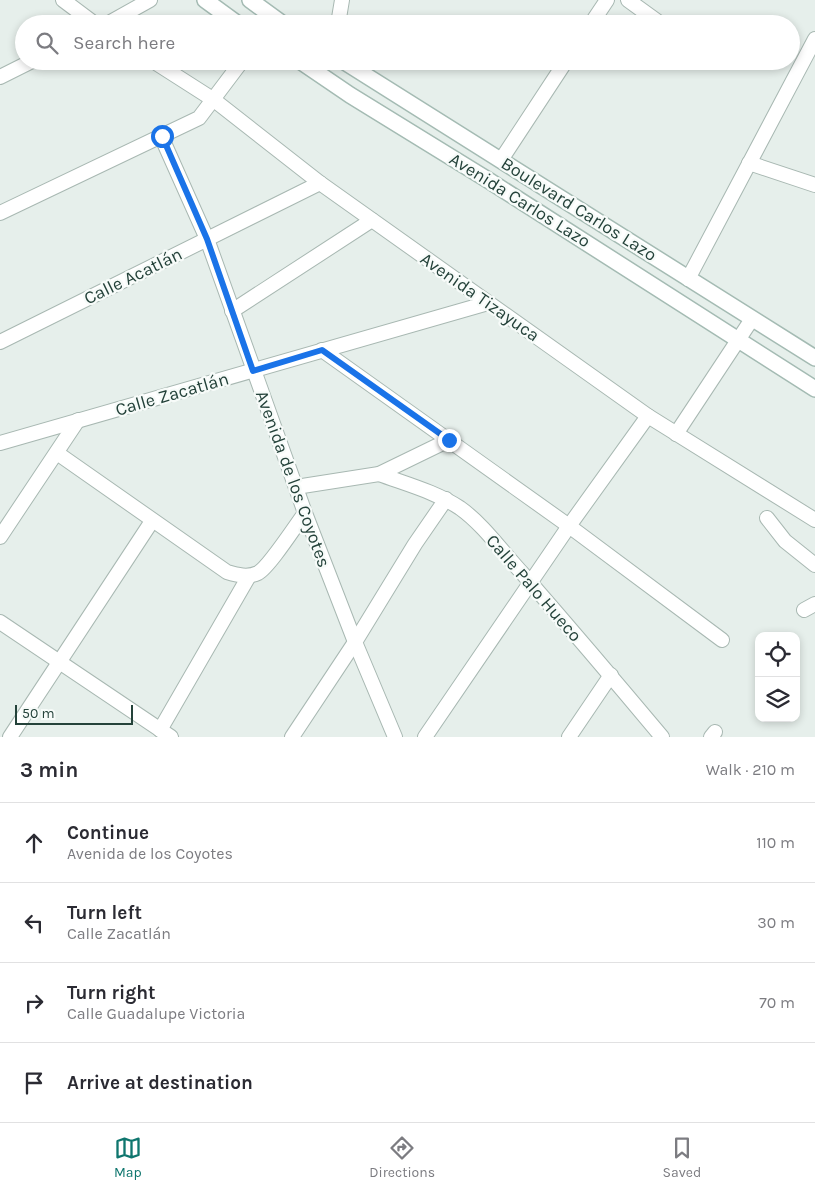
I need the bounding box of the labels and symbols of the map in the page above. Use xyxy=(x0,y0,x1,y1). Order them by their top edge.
route start xyxy=(151,125,174,148)
street label: Avenida Carlos Lazo xyxy=(445,148,595,252)
street label: Boulevard Carlos Lazo xyxy=(497,152,661,266)
street label: Calle Acatlán xyxy=(80,243,186,309)
street label: Avenida Tizayuca xyxy=(416,248,544,346)
street label: Calle Zacatlán xyxy=(113,367,231,421)
street label: Avenida de los Coyotes xyxy=(251,388,335,570)
route end xyxy=(438,429,461,452)
street label: Calle Palo Hueco xyxy=(481,530,587,646)
scale bar xyxy=(15,702,132,725)

